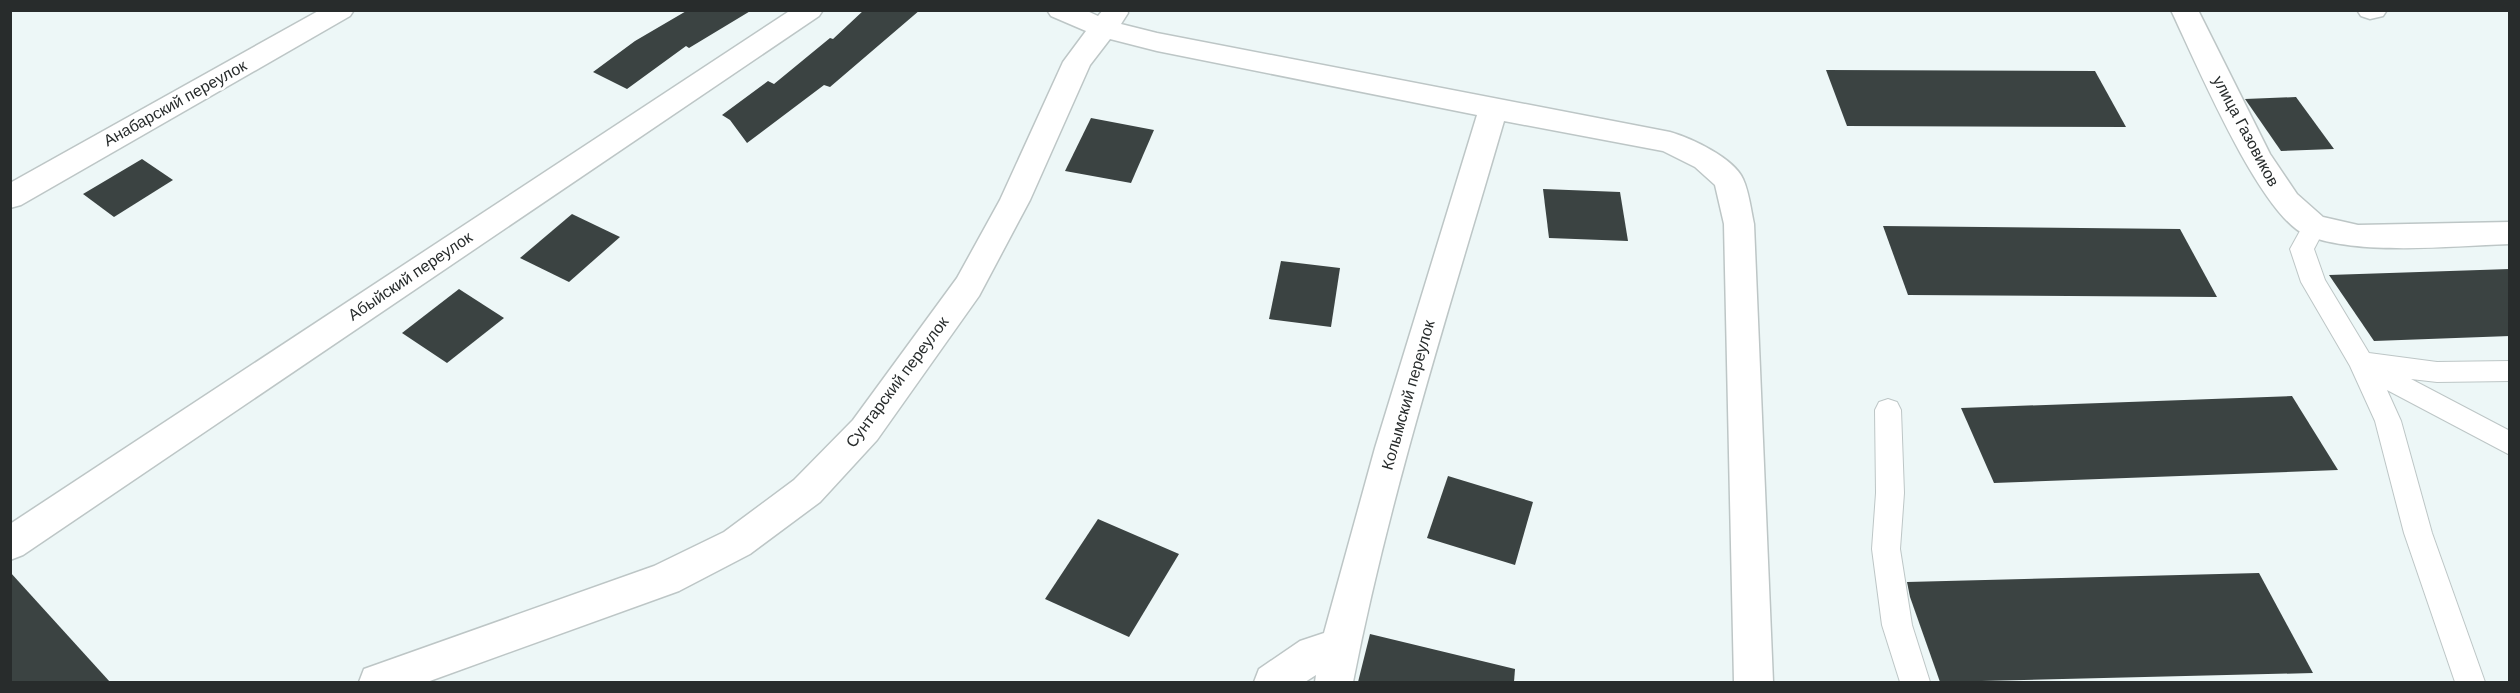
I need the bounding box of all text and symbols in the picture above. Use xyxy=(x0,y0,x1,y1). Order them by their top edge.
street label: Анабарский переулок xyxy=(100,54,251,151)
street label: улица Газовиков xyxy=(2208,72,2284,190)
street label: Абыйский переулок xyxy=(344,226,477,325)
street label: Сунтарский переулок xyxy=(841,312,954,452)
street label: Колымский переулок xyxy=(1377,317,1440,472)

